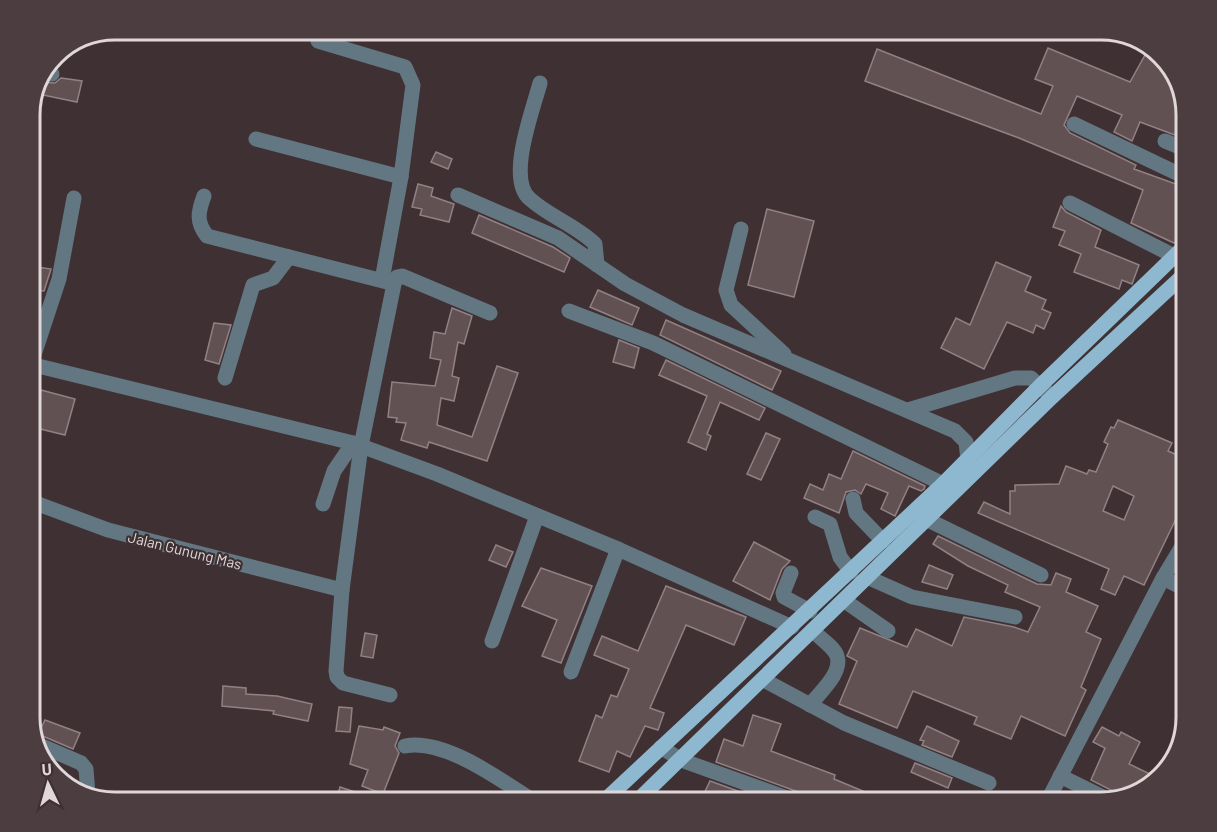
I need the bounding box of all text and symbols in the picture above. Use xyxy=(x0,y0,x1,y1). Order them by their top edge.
street label: Jalan Gunung Mas xyxy=(126,527,244,573)
north arrow xyxy=(18,754,78,814)
text: U xyxy=(41,759,52,778)

